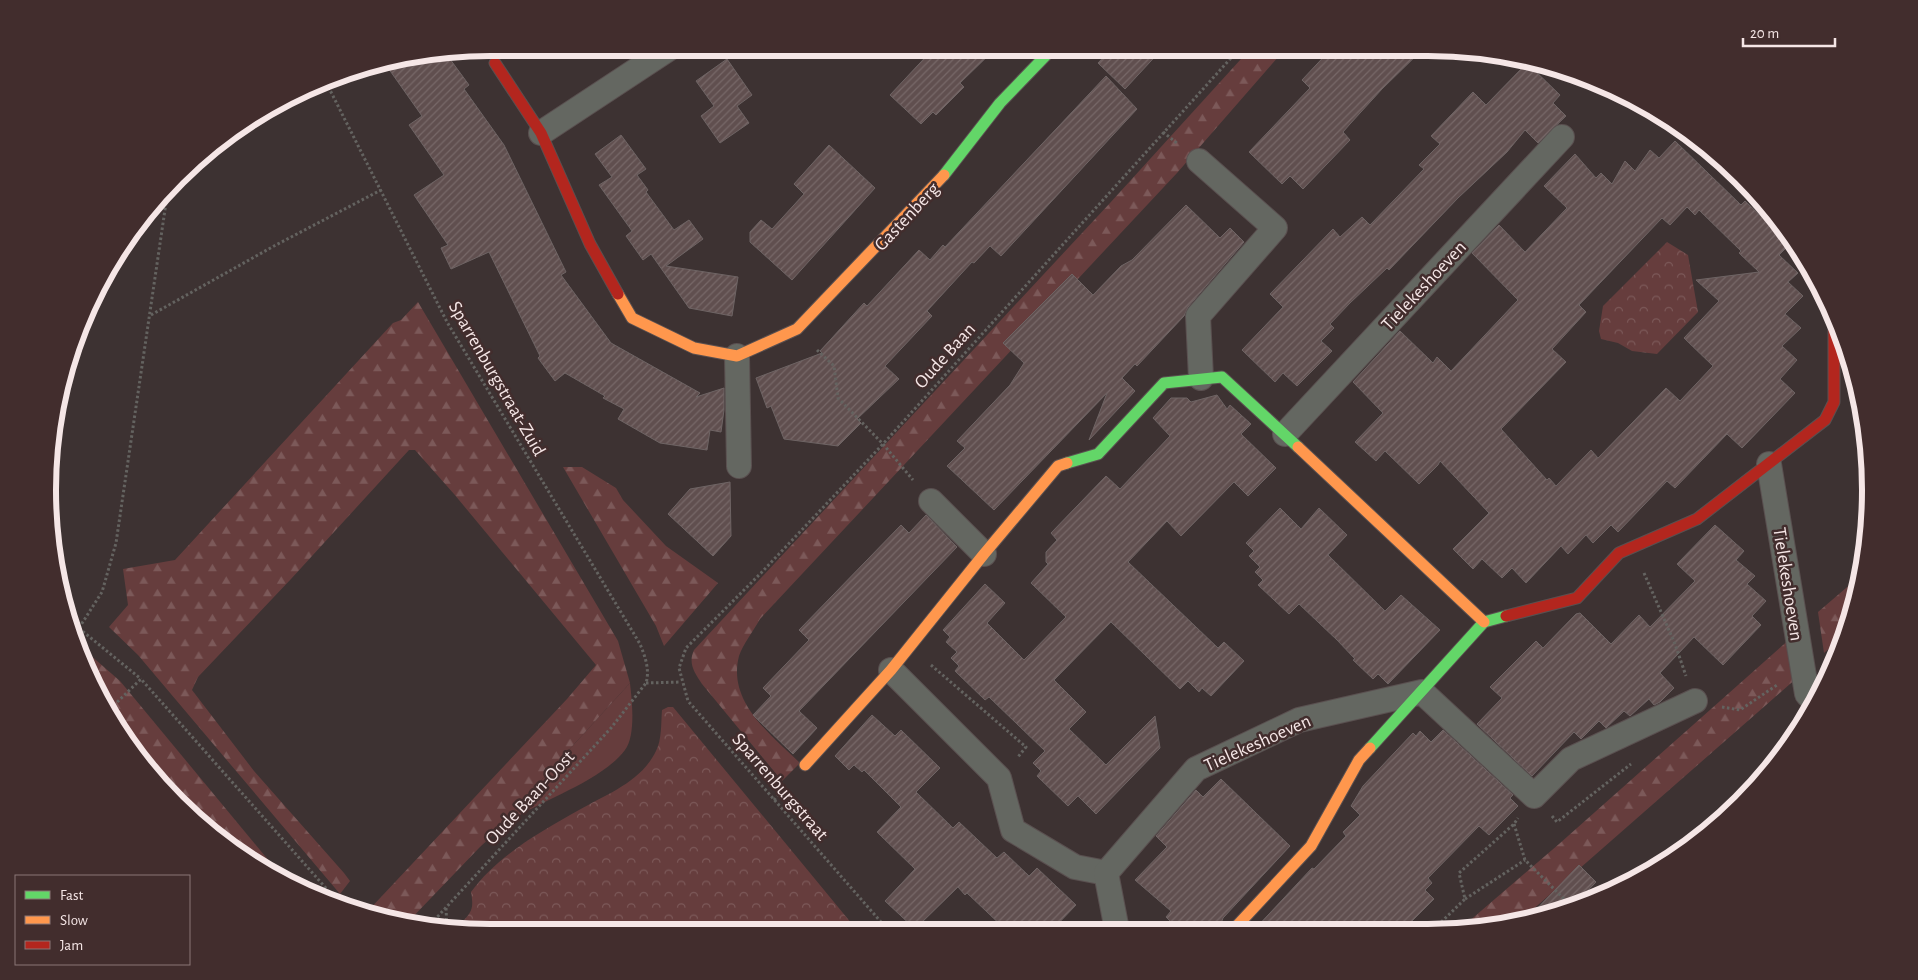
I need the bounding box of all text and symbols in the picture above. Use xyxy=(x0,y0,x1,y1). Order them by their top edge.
scale bar xyxy=(1743,15,1836,47)
text: 20 m xyxy=(1750,26,1779,41)
street label: Gastenberg xyxy=(871,179,944,255)
street label: Tielekeshoeven xyxy=(1378,238,1470,334)
street label: Sparrenburgstraat-Zuid xyxy=(445,298,549,459)
street label: Oude Baan xyxy=(911,320,979,392)
street label: Tielekeshoeven xyxy=(1769,526,1806,642)
street label: Tielekeshoeven xyxy=(1201,711,1314,775)
street label: Sparrenburgstraat xyxy=(728,730,831,844)
street label: Oude Baan-Oost xyxy=(482,747,578,849)
legend xyxy=(15,875,190,965)
text: Fast xyxy=(60,888,84,903)
text: Slow xyxy=(60,913,88,928)
text: Jam xyxy=(60,938,83,953)

